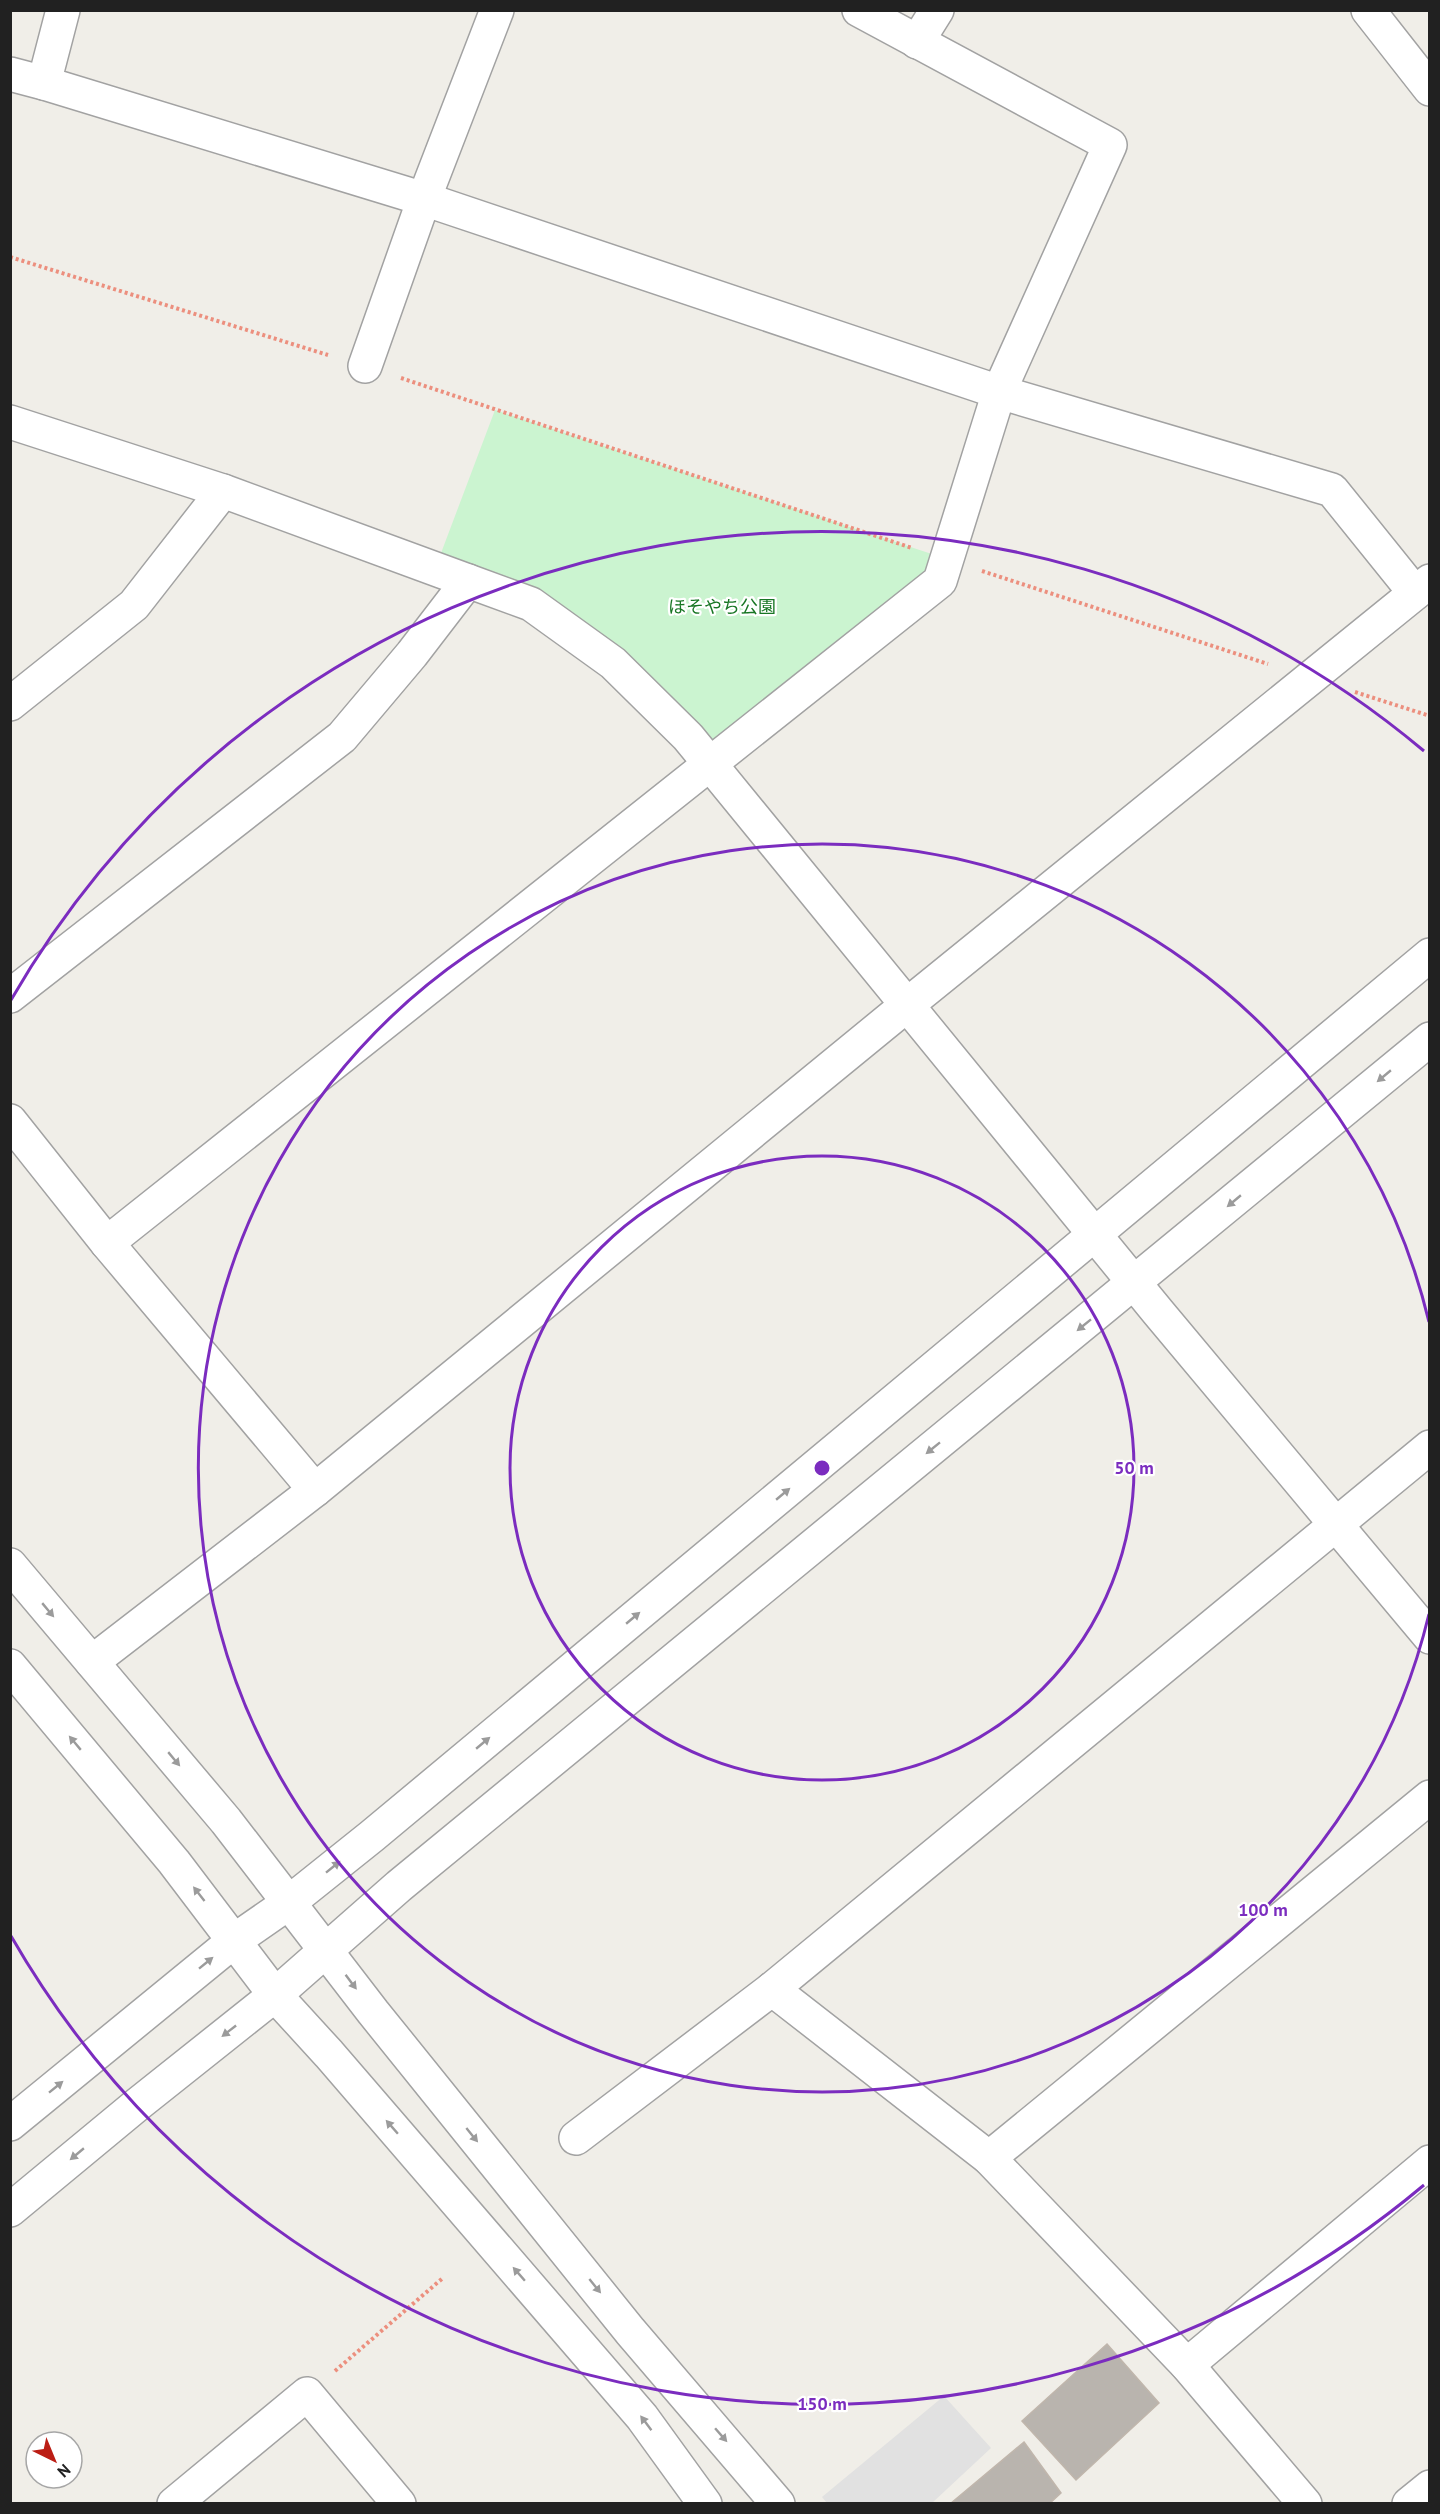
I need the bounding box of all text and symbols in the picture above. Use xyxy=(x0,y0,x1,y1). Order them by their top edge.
park label: ほそやち公園 xyxy=(668,595,776,618)
one-way arrow xyxy=(1377,1070,1392,1082)
one-way arrow xyxy=(1226,1194,1242,1207)
one-way arrow xyxy=(1077,1318,1092,1331)
one-way arrow xyxy=(925,1442,941,1455)
text: 50 m xyxy=(1114,1456,1154,1479)
centre of rings xyxy=(812,1458,832,1478)
one-way arrow xyxy=(775,1488,790,1501)
one-way arrow xyxy=(41,1602,54,1617)
one-way arrow xyxy=(625,1612,641,1625)
one-way arrow xyxy=(69,1736,82,1751)
one-way arrow xyxy=(475,1737,490,1750)
one-way arrow xyxy=(167,1751,180,1767)
one-way arrow xyxy=(325,1861,341,1874)
one-way arrow xyxy=(193,1886,205,1901)
text: 100 m xyxy=(1238,1898,1288,1921)
one-way arrow xyxy=(199,1957,214,1970)
one-way arrow xyxy=(344,1974,357,1990)
one-way arrow xyxy=(221,2025,237,2038)
one-way arrow xyxy=(48,2080,64,2093)
one-way arrow xyxy=(386,2120,399,2135)
one-way arrow xyxy=(465,2127,478,2142)
one-way arrow xyxy=(69,2148,85,2161)
one-way arrow xyxy=(513,2267,526,2282)
one-way arrow xyxy=(588,2278,601,2294)
text: 150 m xyxy=(797,2392,847,2415)
one-way arrow xyxy=(640,2415,652,2431)
one-way arrow xyxy=(714,2427,727,2442)
north arrow xyxy=(24,2430,84,2490)
text: N xyxy=(54,2460,75,2482)

